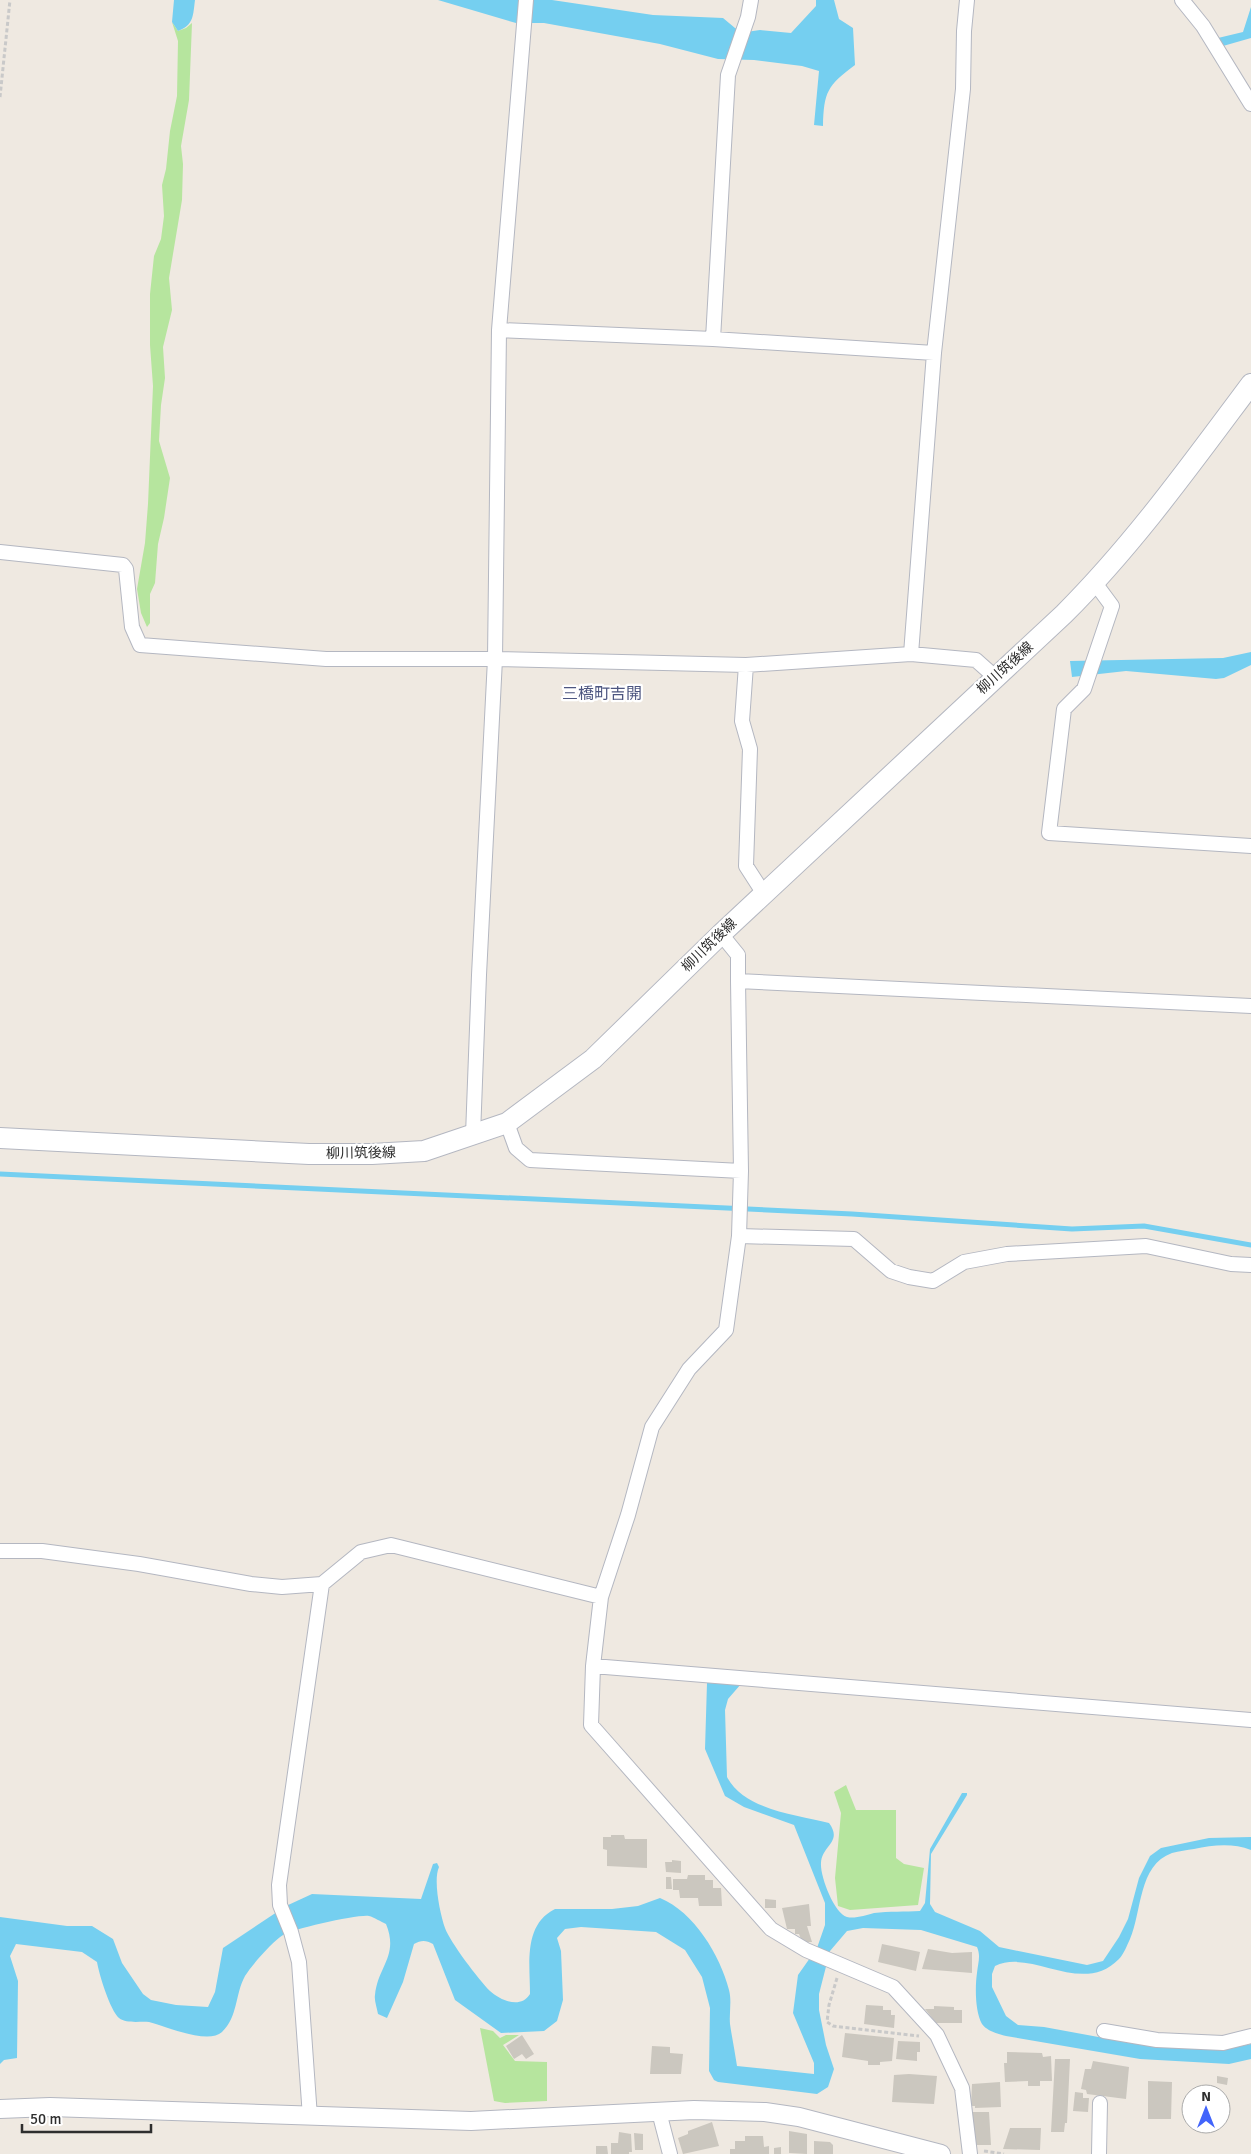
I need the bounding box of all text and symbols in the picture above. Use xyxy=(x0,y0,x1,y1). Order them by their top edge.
street label: 柳川筑後線 xyxy=(973,638,1037,698)
district label: 三橋町吉開 xyxy=(562,684,642,704)
street label: 柳川筑後線 xyxy=(678,915,740,975)
street label: 柳川筑後線 xyxy=(326,1144,396,1162)
north arrow xyxy=(1181,2084,1231,2134)
text: N xyxy=(1201,2088,1211,2105)
scale bar xyxy=(22,2102,151,2134)
text: 50 m xyxy=(30,2110,61,2128)

